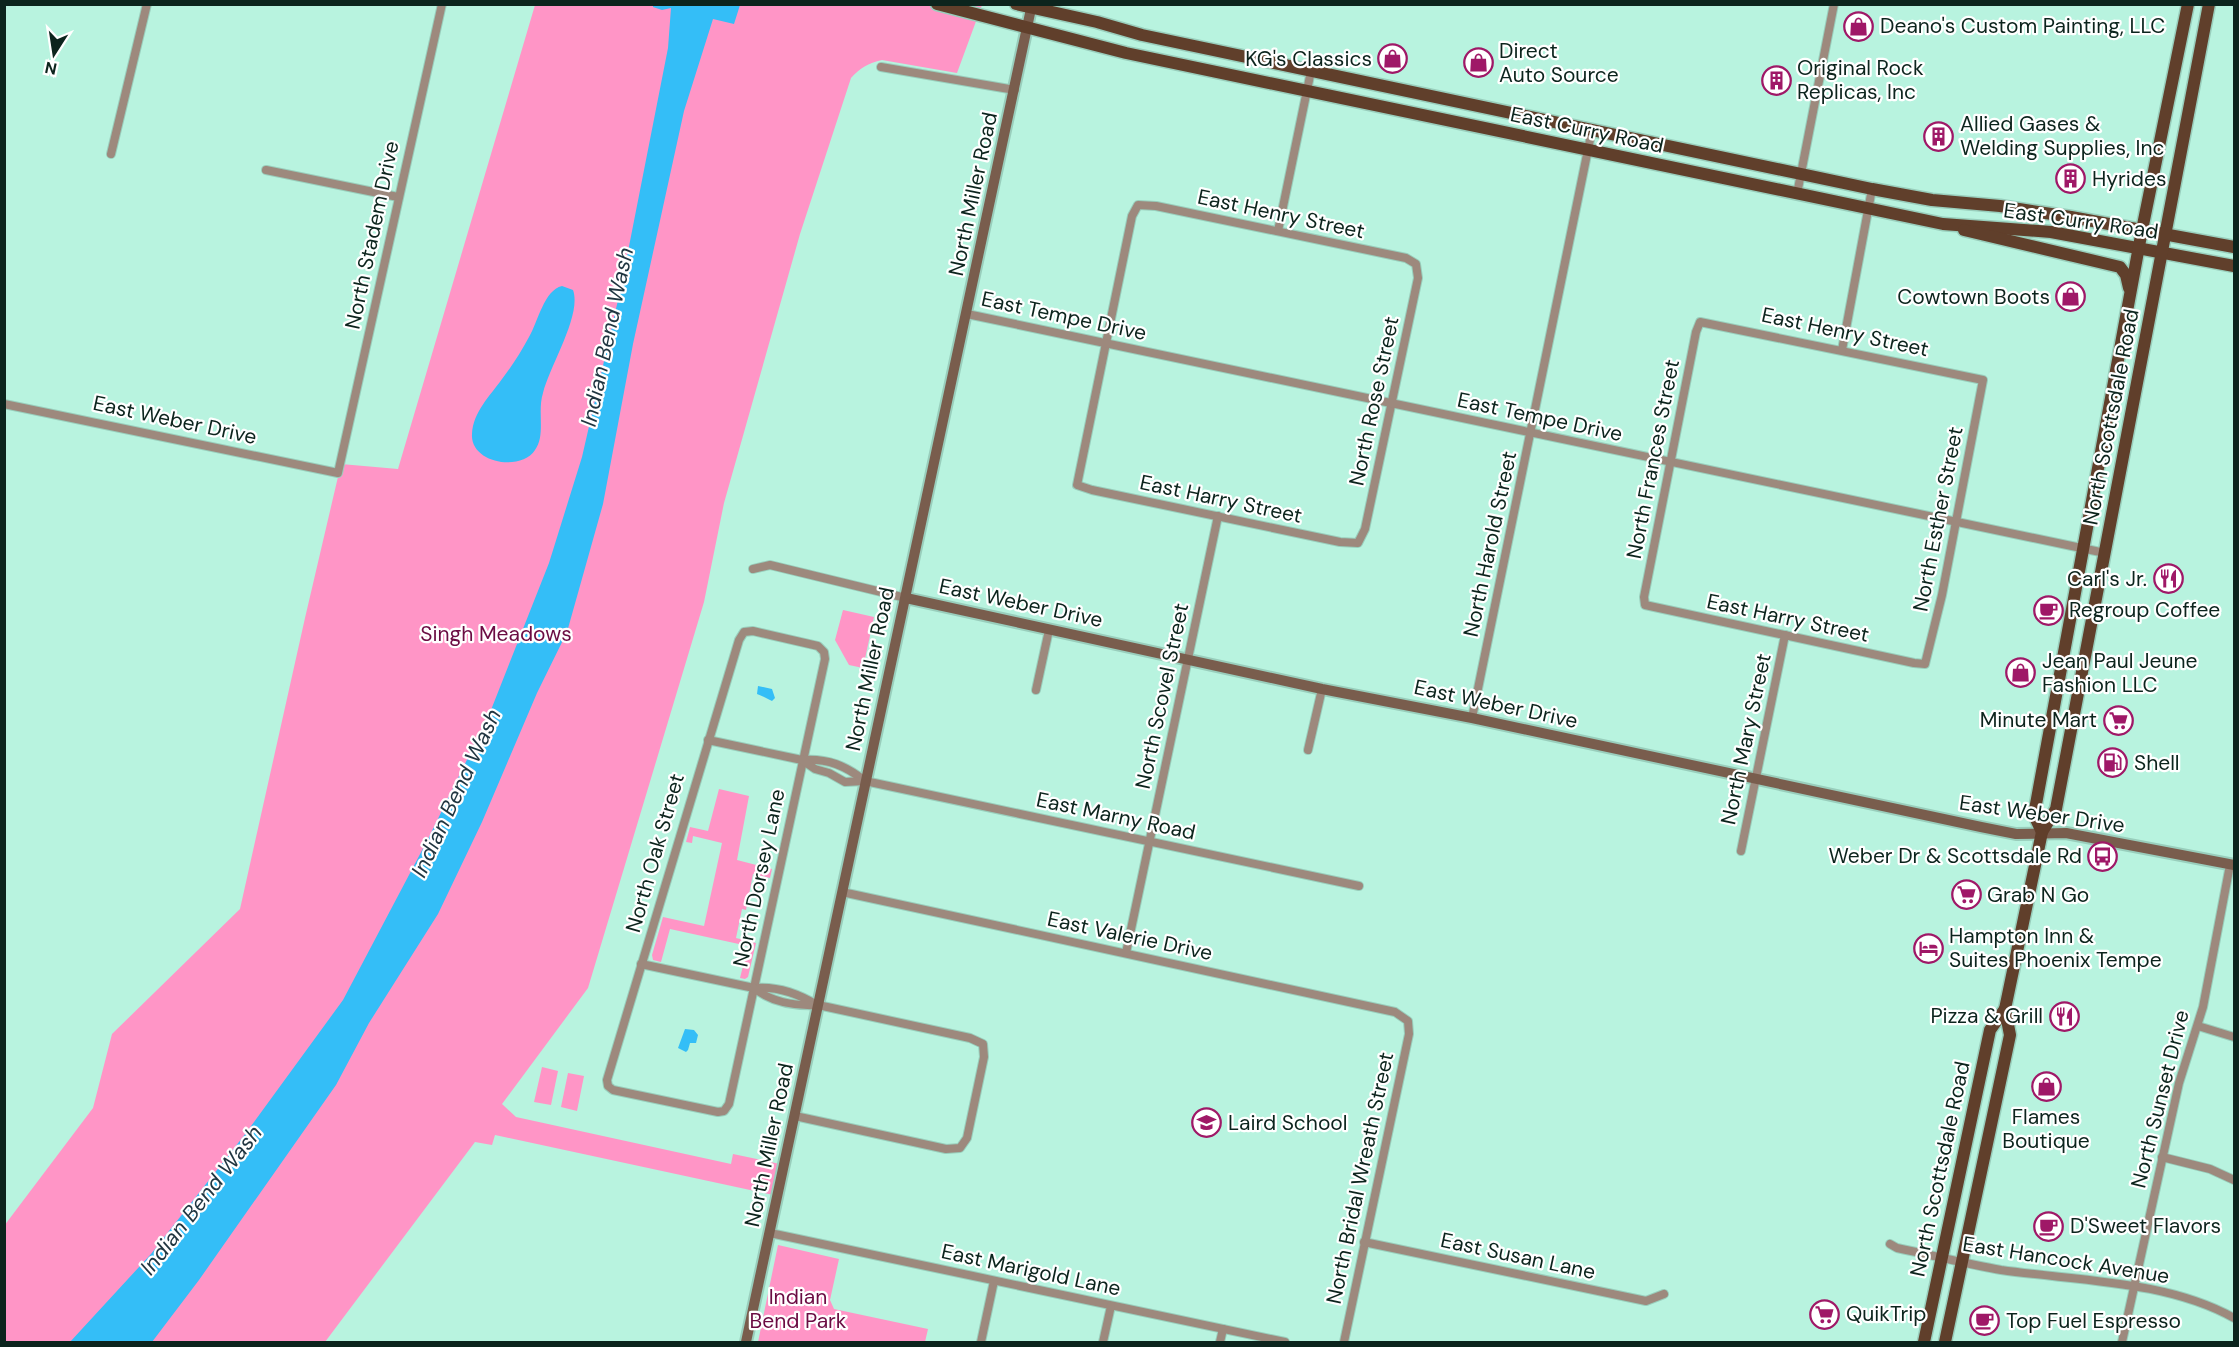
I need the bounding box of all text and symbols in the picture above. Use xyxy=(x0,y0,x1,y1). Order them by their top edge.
shop icon: Deano's Custom Painting, LLC xyxy=(1843,10,1875,42)
place label: Deano's Custom Painting, LLC xyxy=(1880,12,2165,40)
north arrow xyxy=(24,24,84,84)
place label: Direct Auto Source xyxy=(1499,37,1619,89)
shop icon: KG's Classics xyxy=(1377,43,1409,75)
place label: KG's Classics xyxy=(1245,45,1372,73)
shop icon: Direct Auto Source xyxy=(1462,47,1494,79)
place label: Original Rock Replicas, Inc xyxy=(1797,54,1924,106)
text: N xyxy=(43,57,59,80)
building icon: Original Rock Replicas, Inc xyxy=(1760,64,1792,96)
street label: East Curry Road xyxy=(1508,100,1666,160)
street label: North Miller Road xyxy=(942,109,1004,279)
place label: Allied Gases & Welding Supplies, Inc xyxy=(1960,110,2165,162)
building icon: Allied Gases & Welding Supplies, Inc xyxy=(1923,120,1955,152)
street label: North Stadem Drive xyxy=(338,138,406,332)
building icon: Hyrides xyxy=(2055,163,2087,195)
place label: Hyrides xyxy=(2092,165,2166,193)
street label: East Henry Street xyxy=(1195,183,1367,245)
street label: East Curry Road xyxy=(2002,196,2160,246)
water label: Indian Bend Wash xyxy=(574,245,640,429)
shop icon: Cowtown Boots xyxy=(2055,281,2087,313)
place label: Cowtown Boots xyxy=(1897,283,2050,311)
street label: East Tempe Drive xyxy=(979,285,1149,347)
street label: East Henry Street xyxy=(1759,301,1931,363)
street label: North Scottsdale Road xyxy=(2076,307,2146,527)
street label: North Rose Street xyxy=(1342,314,1406,488)
street label: North Frances Street xyxy=(1620,357,1686,561)
street label: East Tempe Drive xyxy=(1455,386,1625,448)
street label: East Weber Drive xyxy=(91,389,259,451)
street label: North Esther Street xyxy=(1906,424,1970,614)
street label: North Harold Street xyxy=(1457,449,1523,639)
street label: East Harry Street xyxy=(1137,468,1305,530)
restaurant icon: Carl's Jr. xyxy=(2152,563,2184,595)
place label: Carl's Jr. xyxy=(2067,565,2147,593)
street label: East Weber Drive xyxy=(937,572,1105,634)
street label: North Miller Road xyxy=(839,584,901,754)
street label: East Harry Street xyxy=(1704,587,1872,649)
cafe icon: Regroup Coffee xyxy=(2032,594,2064,626)
place label: Regroup Coffee xyxy=(2069,596,2220,624)
street label: North Scovel Street xyxy=(1129,601,1195,791)
park label: Singh Meadows xyxy=(420,620,572,648)
place label: Jean Paul Jeune Fashion LLC xyxy=(2042,647,2197,699)
street label: North Mary Street xyxy=(1714,651,1778,827)
shop icon: Jean Paul Jeune Fashion LLC xyxy=(2005,657,2037,689)
street label: East Weber Drive xyxy=(1412,673,1580,735)
water label: Indian Bend Wash xyxy=(404,704,508,882)
supermarket icon: Minute Mart xyxy=(2102,704,2134,736)
place label: Minute Mart xyxy=(1980,706,2097,734)
fuel station icon: Shell xyxy=(2097,747,2129,779)
place label: Shell xyxy=(2134,749,2180,777)
street label: North Oak Street xyxy=(619,770,691,936)
street label: East Marny Road xyxy=(1034,785,1198,847)
street label: North Dorsey Lane xyxy=(726,786,792,969)
street label: East Weber Drive xyxy=(1958,789,2126,839)
bus stop icon: Weber Dr & Scottsdale Rd xyxy=(2087,840,2119,872)
place label: Weber Dr & Scottsdale Rd xyxy=(1829,842,2082,870)
supermarket icon: Grab N Go xyxy=(1950,879,1982,911)
place label: Grab N Go xyxy=(1987,881,2089,909)
street label: East Valerie Drive xyxy=(1045,905,1215,967)
place label: Hampton Inn & Suites Phoenix Tempe xyxy=(1949,922,2162,974)
hotel icon: Hampton Inn & Suites Phoenix Tempe xyxy=(1912,932,1944,964)
restaurant icon: Pizza & Grill xyxy=(2048,1000,2080,1032)
place label: Pizza & Grill xyxy=(1930,1002,2043,1030)
street label: North Sunset Drive xyxy=(2124,1007,2196,1191)
street label: North Bridal Wreath Street xyxy=(1320,1050,1400,1306)
street label: North Scottsdale Road xyxy=(1903,1059,1977,1279)
street label: North Miller Road xyxy=(738,1060,800,1230)
shop icon: Flames Boutique xyxy=(2030,1070,2062,1102)
place label: Flames Boutique xyxy=(2002,1103,2090,1155)
school or university icon: Laird School xyxy=(1191,1107,1223,1139)
place label: Laird School xyxy=(1228,1109,1348,1137)
water label: Indian Bend Wash xyxy=(133,1119,269,1281)
cafe icon: D'Sweet Flavors xyxy=(2033,1210,2065,1242)
place label: D'Sweet Flavors xyxy=(2070,1212,2221,1240)
street label: East Susan Lane xyxy=(1438,1226,1598,1286)
street label: East Hancock Avenue xyxy=(1961,1230,2171,1290)
street label: East Marigold Lane xyxy=(939,1237,1123,1303)
park label: Indian Bend Park xyxy=(750,1283,847,1335)
supermarket icon: QuikTrip xyxy=(1809,1298,1841,1330)
place label: QuikTrip xyxy=(1846,1300,1926,1328)
cafe icon: Top Fuel Espresso xyxy=(1969,1305,2001,1337)
place label: Top Fuel Espresso xyxy=(2006,1307,2181,1335)

